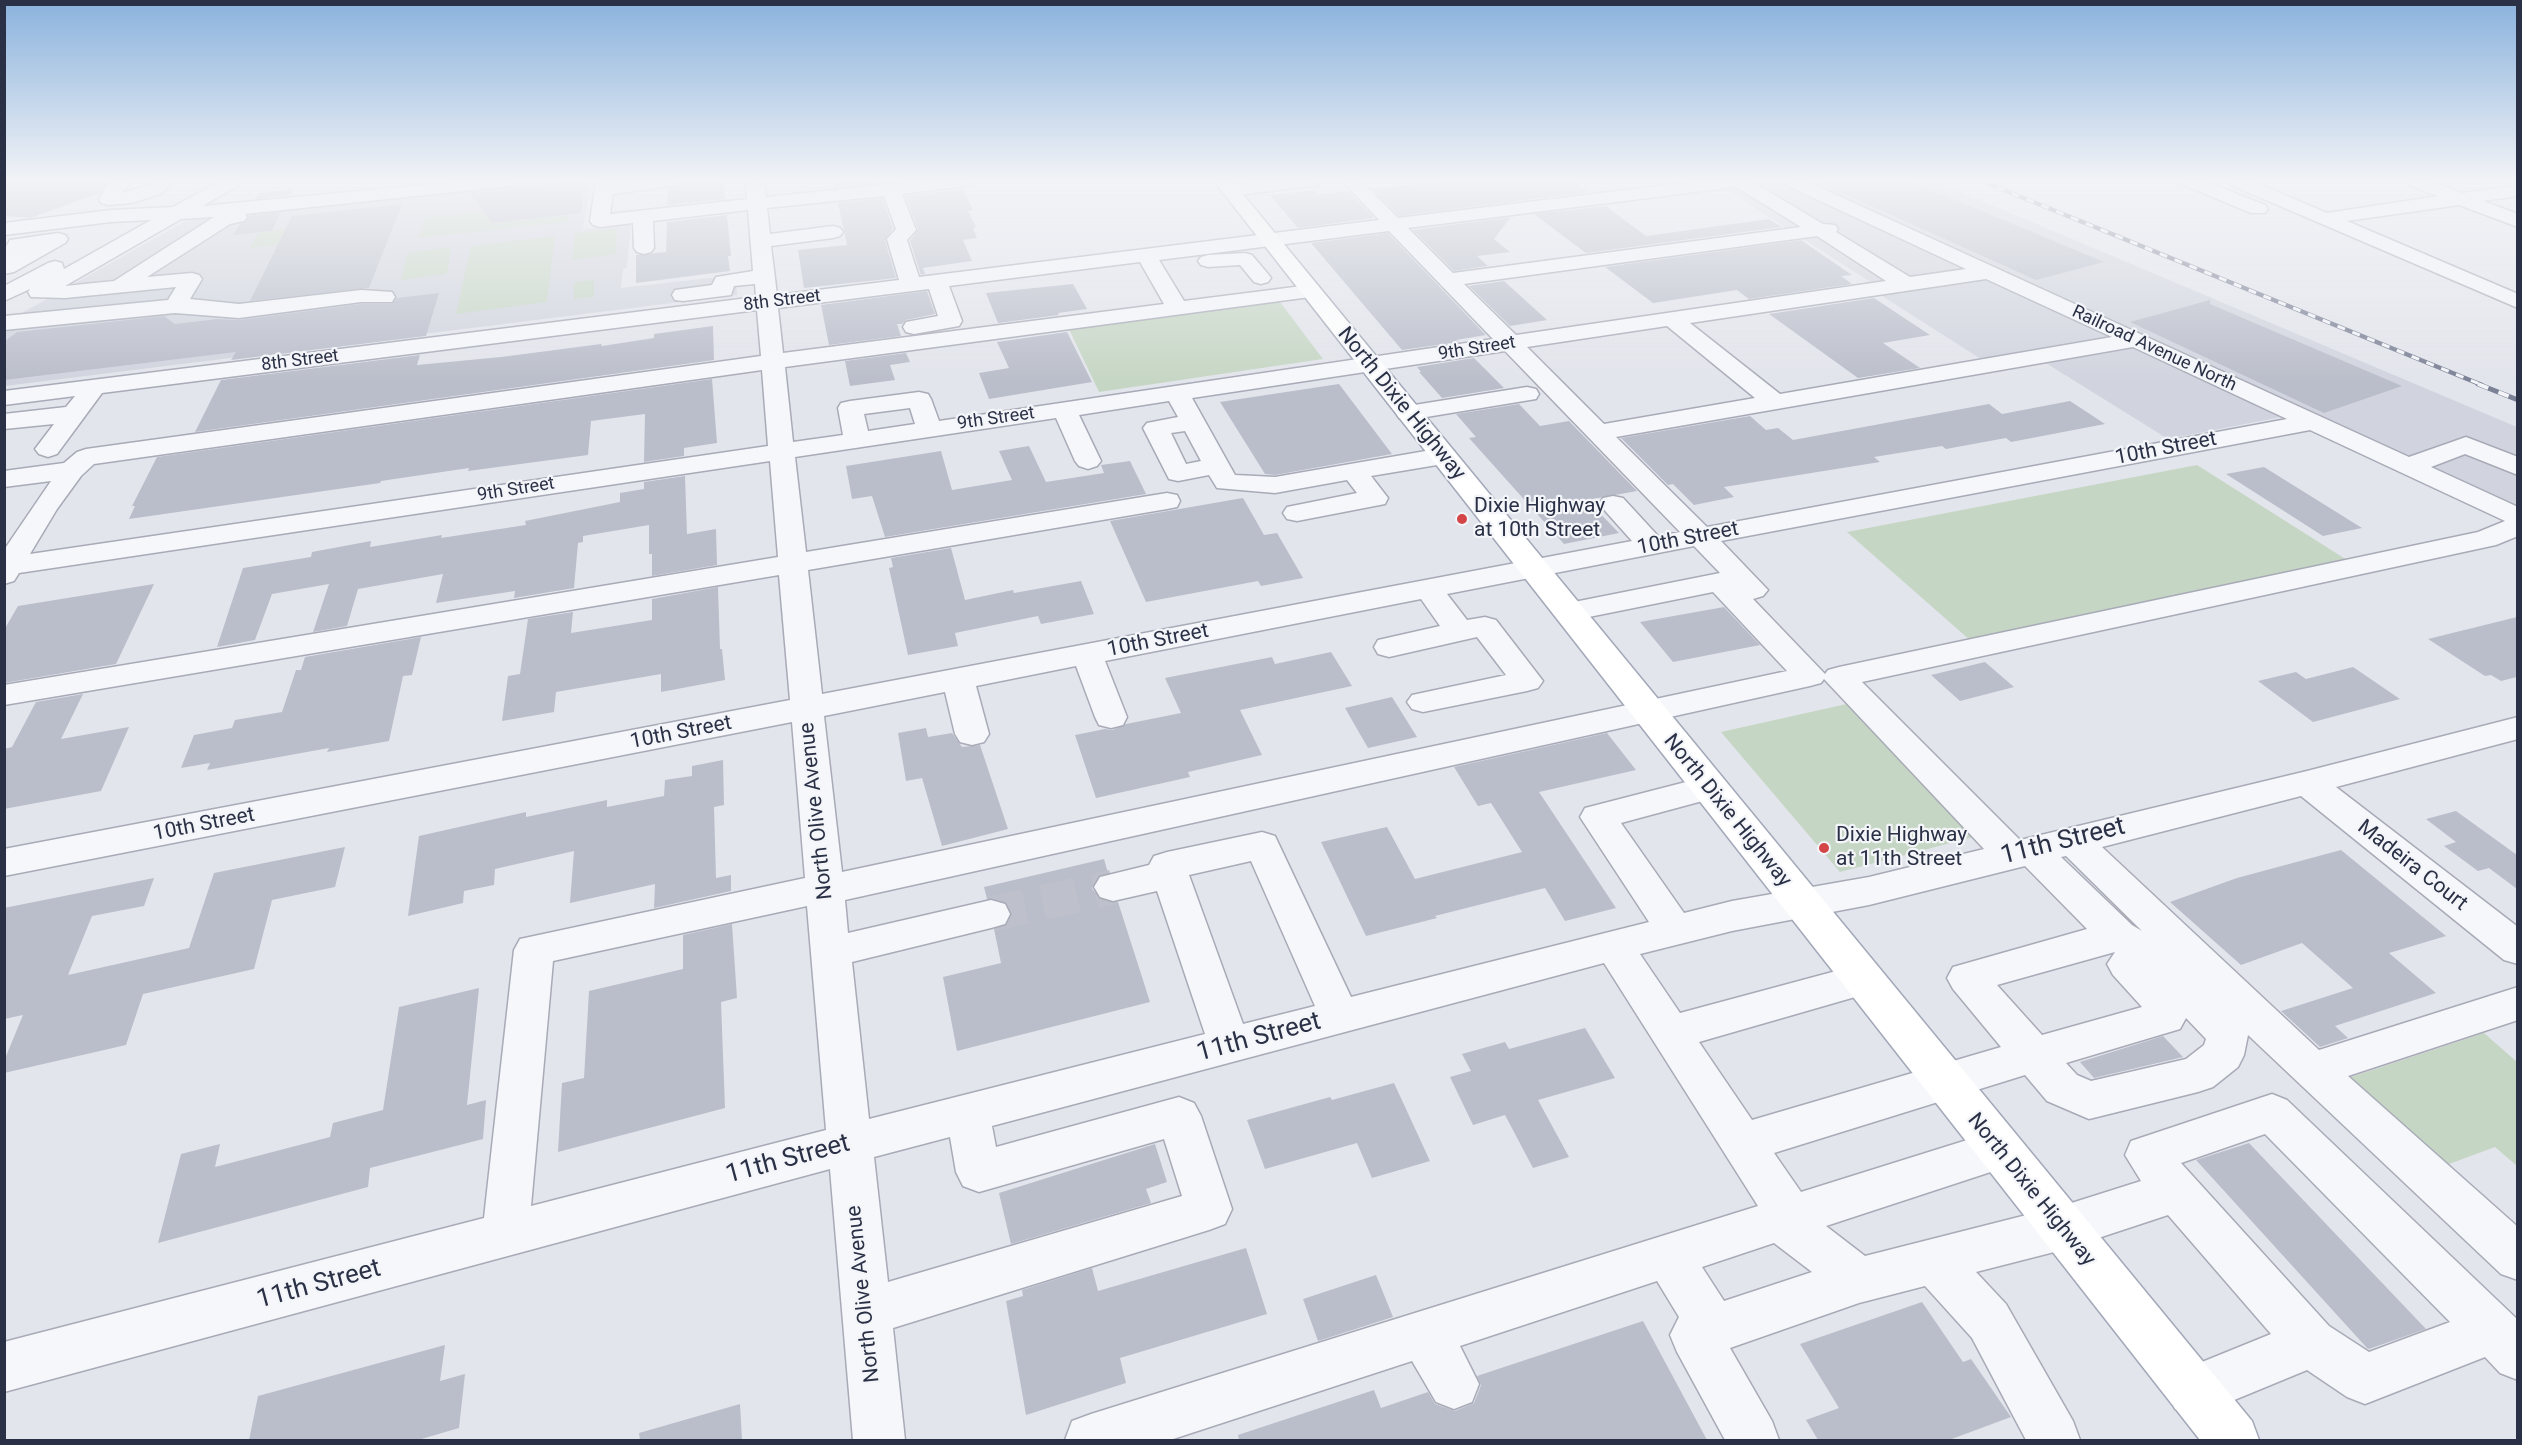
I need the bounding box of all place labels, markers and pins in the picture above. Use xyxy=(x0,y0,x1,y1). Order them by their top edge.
place label: Dixie Highway at 10th Street xyxy=(1474,494,1605,544)
marker: Dixie Highway at 10th Street xyxy=(1455,512,1469,526)
place label: Dixie Highway at 11th Street xyxy=(1836,823,1967,873)
marker: Dixie Highway at 11th Street xyxy=(1817,841,1831,855)

